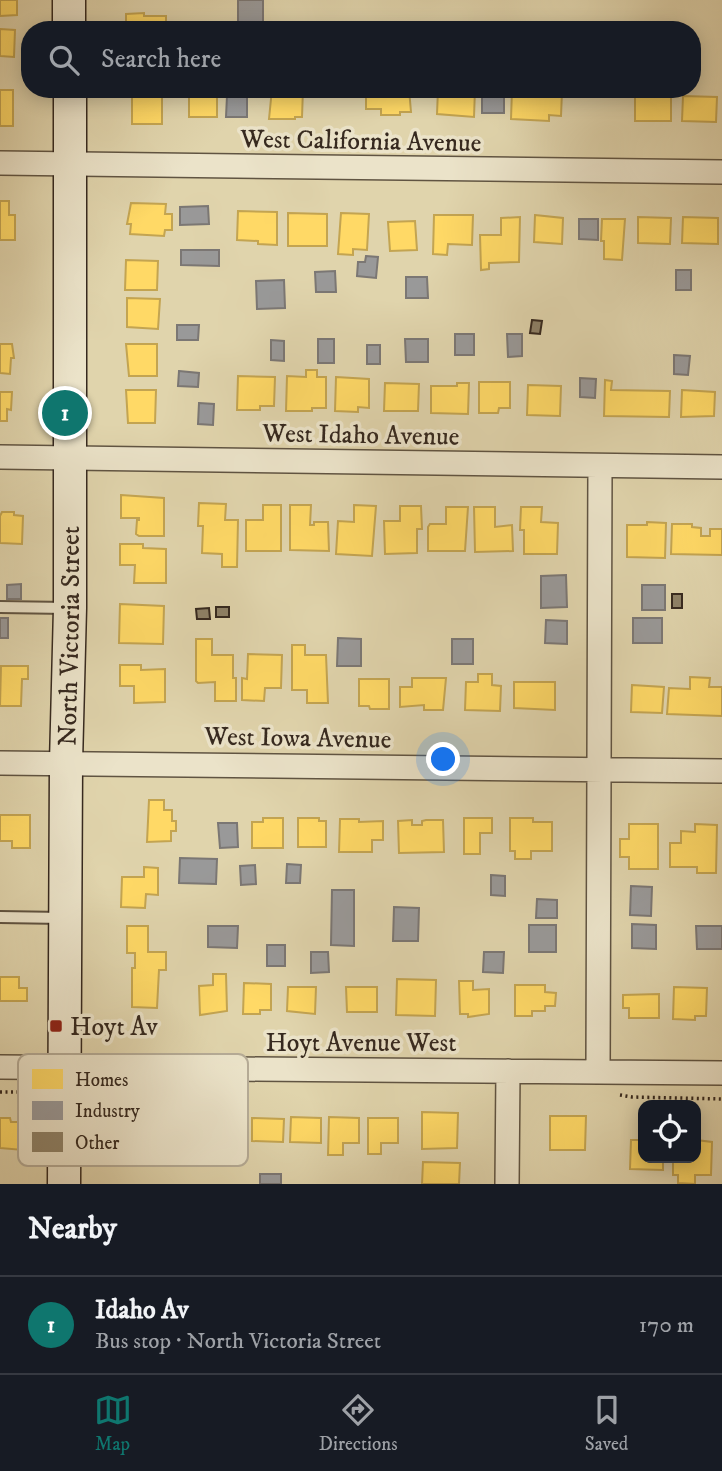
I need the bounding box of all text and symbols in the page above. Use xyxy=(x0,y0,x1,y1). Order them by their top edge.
search box xyxy=(21,21,701,98)
icon: search xyxy=(45,41,83,79)
text: Search here xyxy=(101,43,221,76)
street label: West California Avenue xyxy=(239,123,482,160)
pin: 1 xyxy=(42,387,88,439)
street label: West Idaho Avenue xyxy=(261,417,460,454)
street label: North Victoria Street xyxy=(51,526,88,747)
street label: West Iowa Avenue xyxy=(203,720,392,757)
your location xyxy=(426,742,460,776)
place label: Hoyt Av xyxy=(70,1011,158,1044)
marker: Hoyt Av xyxy=(48,1018,64,1034)
street label: Hoyt Avenue West xyxy=(265,1027,457,1060)
legend xyxy=(18,1054,248,1166)
text: Homes xyxy=(75,1069,128,1092)
text: Industry xyxy=(75,1100,141,1123)
map controls xyxy=(638,1100,701,1163)
button: locate xyxy=(638,1100,701,1163)
text: Other xyxy=(75,1132,119,1155)
text: Nearby xyxy=(28,1211,117,1248)
text: Idaho Av xyxy=(95,1294,189,1327)
text: 1 xyxy=(47,1311,55,1340)
text: 170 m xyxy=(639,1311,694,1340)
text: Bus stop · North Victoria Street xyxy=(95,1327,381,1356)
tab: Map xyxy=(94,1391,132,1456)
tab: Directions xyxy=(319,1391,398,1456)
tab: Saved xyxy=(585,1391,628,1456)

